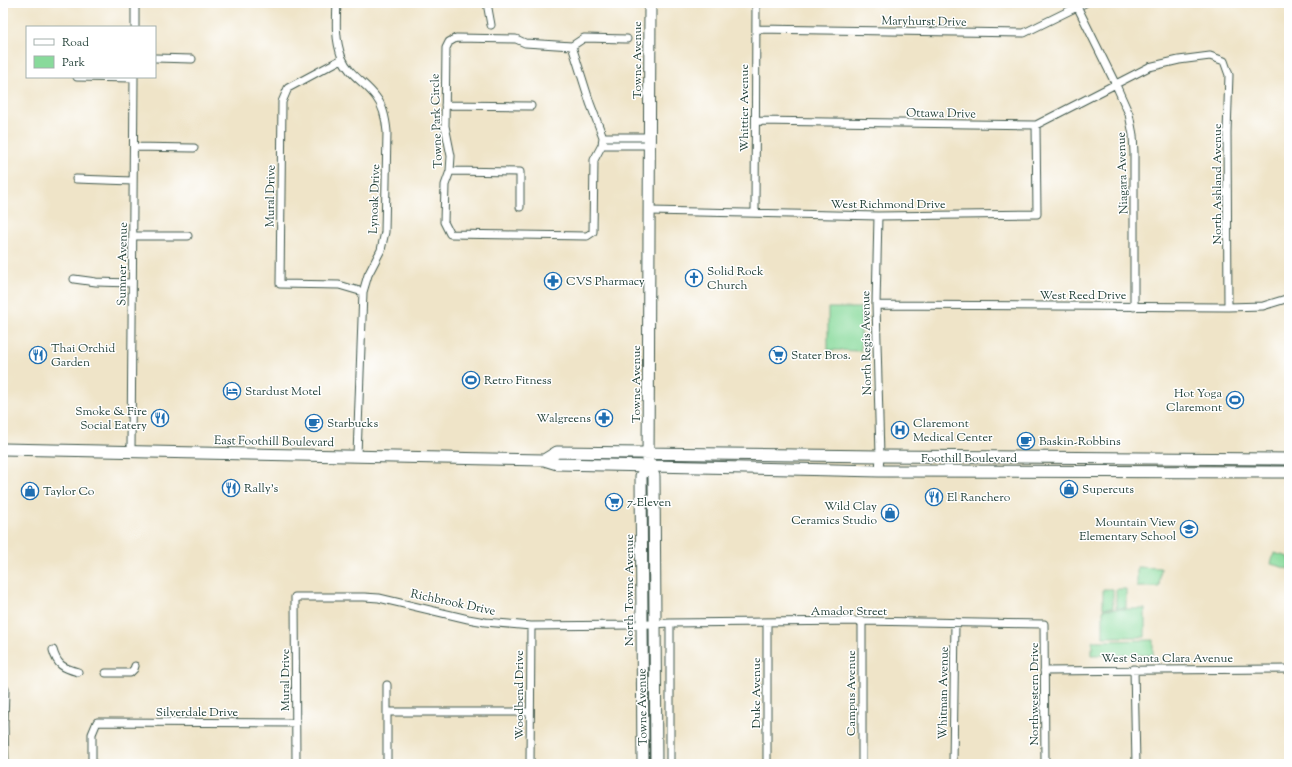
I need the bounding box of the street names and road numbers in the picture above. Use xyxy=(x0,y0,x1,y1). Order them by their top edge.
street label: Maryhurst Drive xyxy=(881,12,967,32)
street label: Towne Avenue xyxy=(629,21,647,99)
street label: Whittier Avenue xyxy=(736,64,754,152)
street label: Towne Park Circle xyxy=(426,73,448,169)
street label: Ottawa Drive xyxy=(906,104,976,124)
street label: North Ashland Avenue xyxy=(1209,123,1227,244)
street label: Niagara Avenue xyxy=(1113,131,1133,214)
street label: Lynoak Drive xyxy=(365,163,385,234)
street label: Mural Drive xyxy=(261,164,281,227)
street label: West Richmond Drive xyxy=(830,196,946,214)
street label: Sumner Avenue xyxy=(113,222,133,306)
street label: West Reed Drive xyxy=(1040,287,1127,305)
street label: North Regis Avenue xyxy=(857,290,877,395)
street label: Towne Avenue xyxy=(628,345,646,423)
street label: East Foothill Boulevard xyxy=(214,432,334,452)
street label: Foothill Boulevard xyxy=(921,450,1017,468)
street label: North Towne Avenue xyxy=(621,534,639,646)
street label: Richbrook Drive xyxy=(409,585,497,621)
street label: Amador Street xyxy=(811,603,887,621)
street label: Northwestern Drive xyxy=(1026,642,1044,746)
street label: Whitman Avenue xyxy=(934,646,954,740)
street label: Mural Drive xyxy=(277,648,295,711)
street label: Woodbend Drive xyxy=(511,650,529,740)
street label: Campus Avenue xyxy=(843,650,861,736)
street label: West Santa Clara Avenue xyxy=(1101,650,1233,668)
street label: Duke Avenue xyxy=(748,657,766,728)
street label: Towne Avenue xyxy=(633,668,653,746)
street label: Silverdale Drive xyxy=(156,704,239,722)

